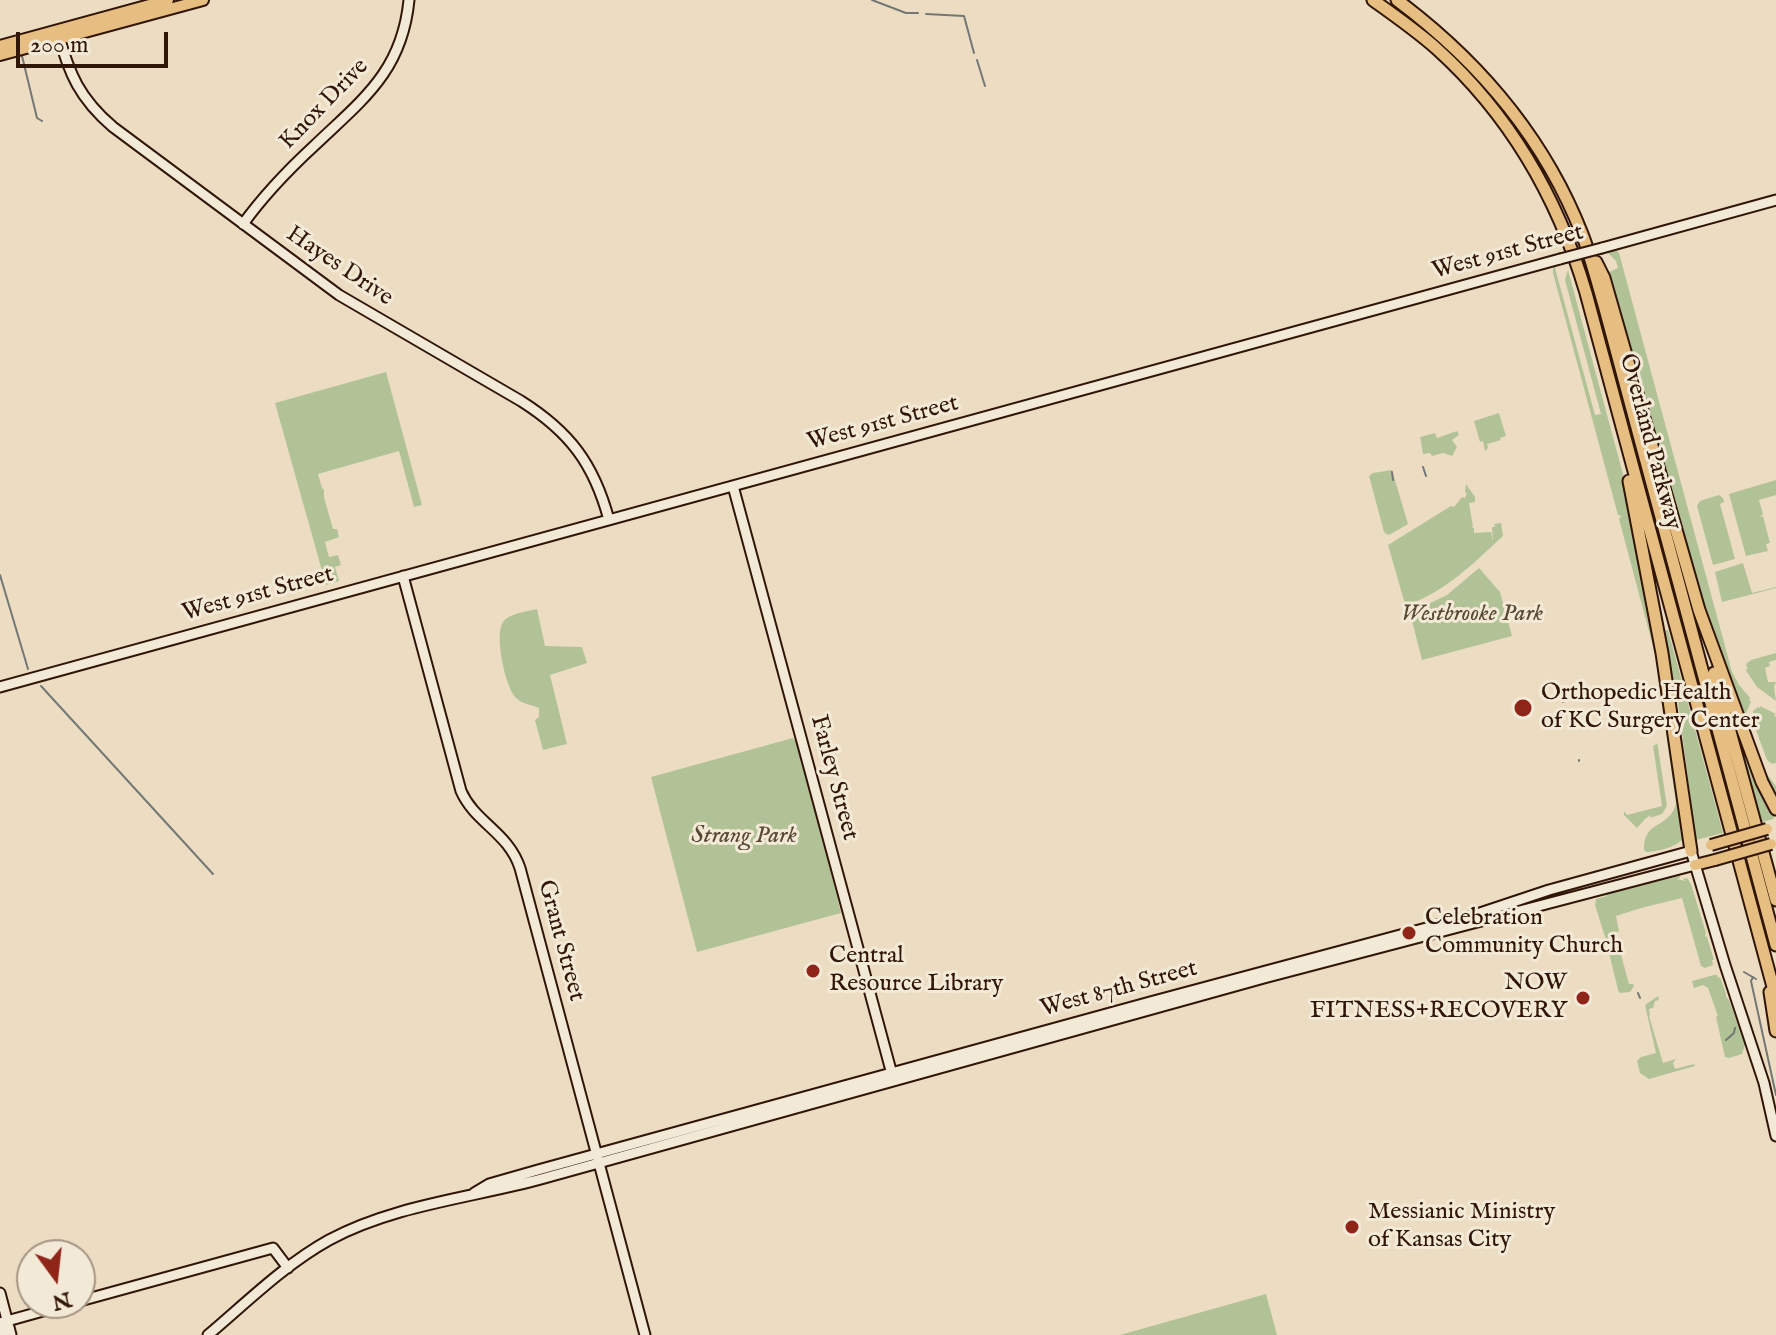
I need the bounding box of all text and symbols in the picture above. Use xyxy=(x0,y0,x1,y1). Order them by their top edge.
scale bar xyxy=(20,16,172,66)
text: 200 m xyxy=(30,30,89,61)
street label: Knox Drive xyxy=(274,53,376,157)
street label: West 91st Street xyxy=(1429,219,1587,287)
street label: Hayes Drive xyxy=(280,221,398,313)
street label: Overland Parkway xyxy=(1612,351,1686,533)
street label: West 91st Street xyxy=(804,390,962,458)
street label: West 91st Street xyxy=(179,561,337,629)
park label: Westbrooke Park xyxy=(1401,601,1543,629)
place label: Orthopedic Health of KC Surgery Center xyxy=(1541,680,1760,736)
marker: Orthopedic Health of KC Surgery Center xyxy=(1512,697,1534,719)
street label: Farley Street xyxy=(802,712,864,844)
park label: Strang Park xyxy=(691,823,797,851)
street label: Grant Street xyxy=(530,877,590,1005)
place label: Celebration Community Church xyxy=(1425,905,1623,961)
marker: Celebration Community Church xyxy=(1400,924,1418,942)
place label: Central Resource Library xyxy=(829,943,1003,999)
street label: West 87th Street xyxy=(1037,955,1201,1025)
marker: Central Resource Library xyxy=(804,962,822,980)
place label: NOW FITNESS+RECOVERY xyxy=(1310,970,1567,1026)
marker: NOW FITNESS+RECOVERY xyxy=(1574,989,1592,1007)
place label: Messianic Ministry of Kansas City xyxy=(1368,1199,1555,1255)
marker: Messianic Ministry of Kansas City xyxy=(1343,1218,1361,1236)
north arrow xyxy=(16,1239,96,1319)
text: N xyxy=(49,1284,75,1316)

